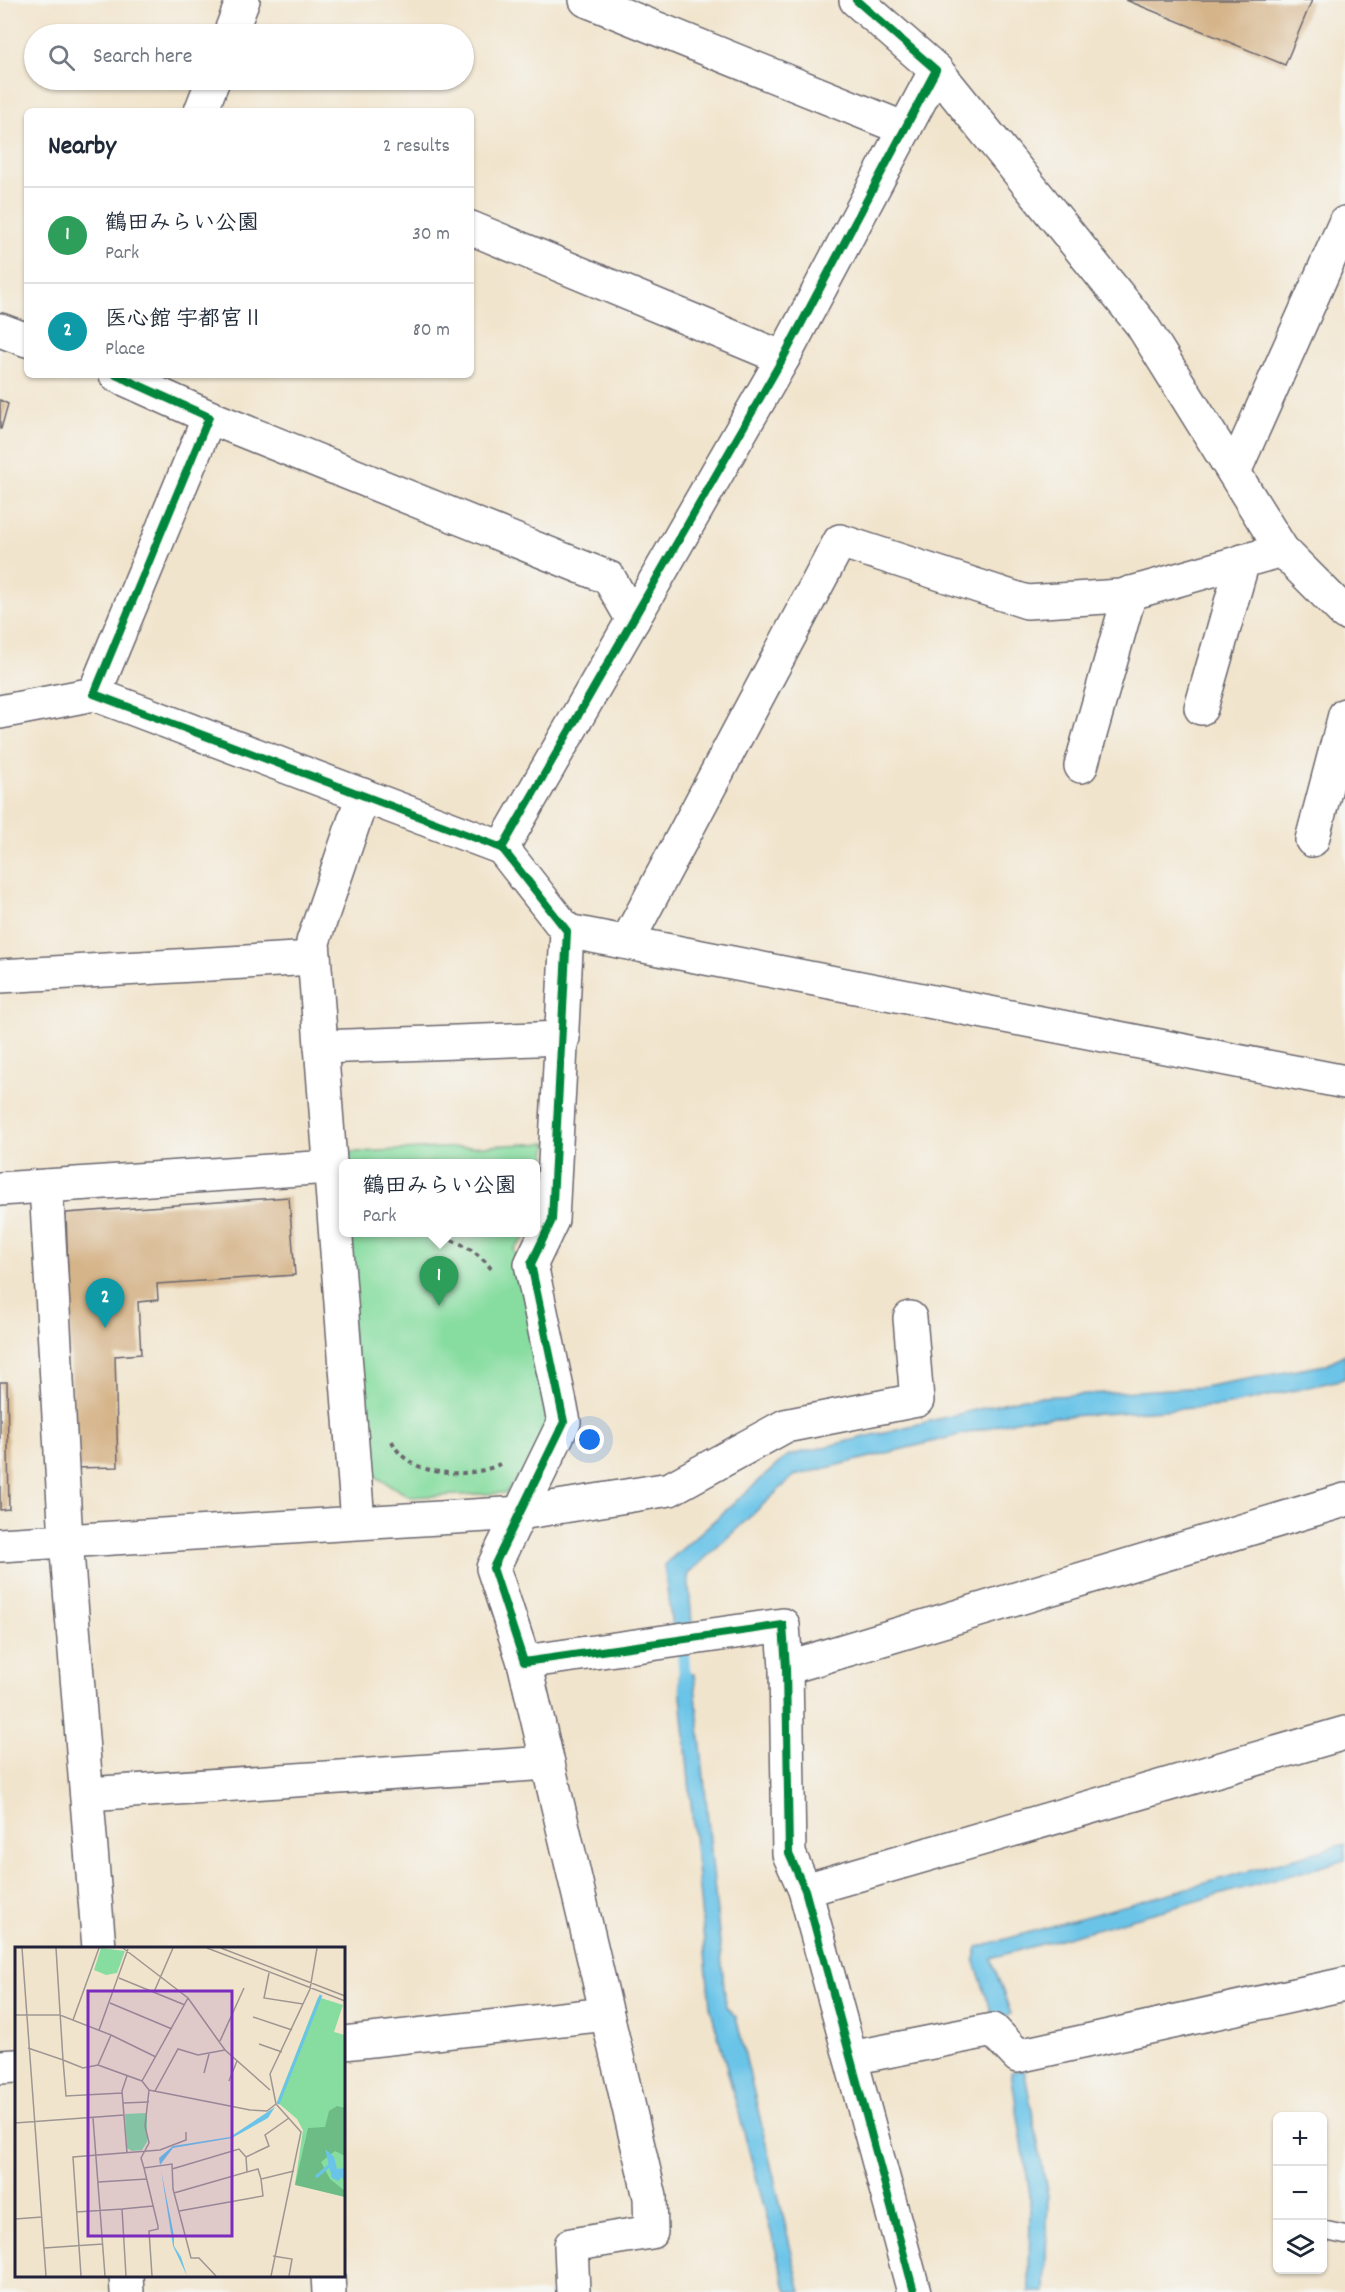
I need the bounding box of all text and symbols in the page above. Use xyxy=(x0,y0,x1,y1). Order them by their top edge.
search box xyxy=(24,24,474,90)
icon: search xyxy=(45,41,78,74)
text: Search here xyxy=(93,42,192,73)
text: Nearby xyxy=(48,129,116,166)
text: 2 results xyxy=(383,133,450,161)
text: 鶴田みらい公園 xyxy=(105,209,259,240)
text: 1 xyxy=(65,221,70,249)
text: 30 m xyxy=(412,221,450,249)
text: Park xyxy=(105,240,139,268)
text: 医心館 宇都宮Ⅱ xyxy=(105,305,264,336)
text: 2 xyxy=(63,317,72,345)
text: 80 m xyxy=(413,317,450,345)
text: Place xyxy=(105,336,145,364)
popup xyxy=(339,1159,540,1237)
text: 鶴田みらい公園 xyxy=(362,1172,517,1203)
text: Park xyxy=(362,1203,397,1231)
pin: 1 xyxy=(420,1256,458,1306)
pin: 2 xyxy=(86,1278,124,1328)
your location xyxy=(575,1425,604,1454)
inset map xyxy=(15,1947,345,2277)
map controls xyxy=(1273,2112,1327,2274)
button: + xyxy=(1273,2112,1327,2166)
button: − xyxy=(1273,2166,1327,2220)
button: layers xyxy=(1273,2220,1327,2274)

